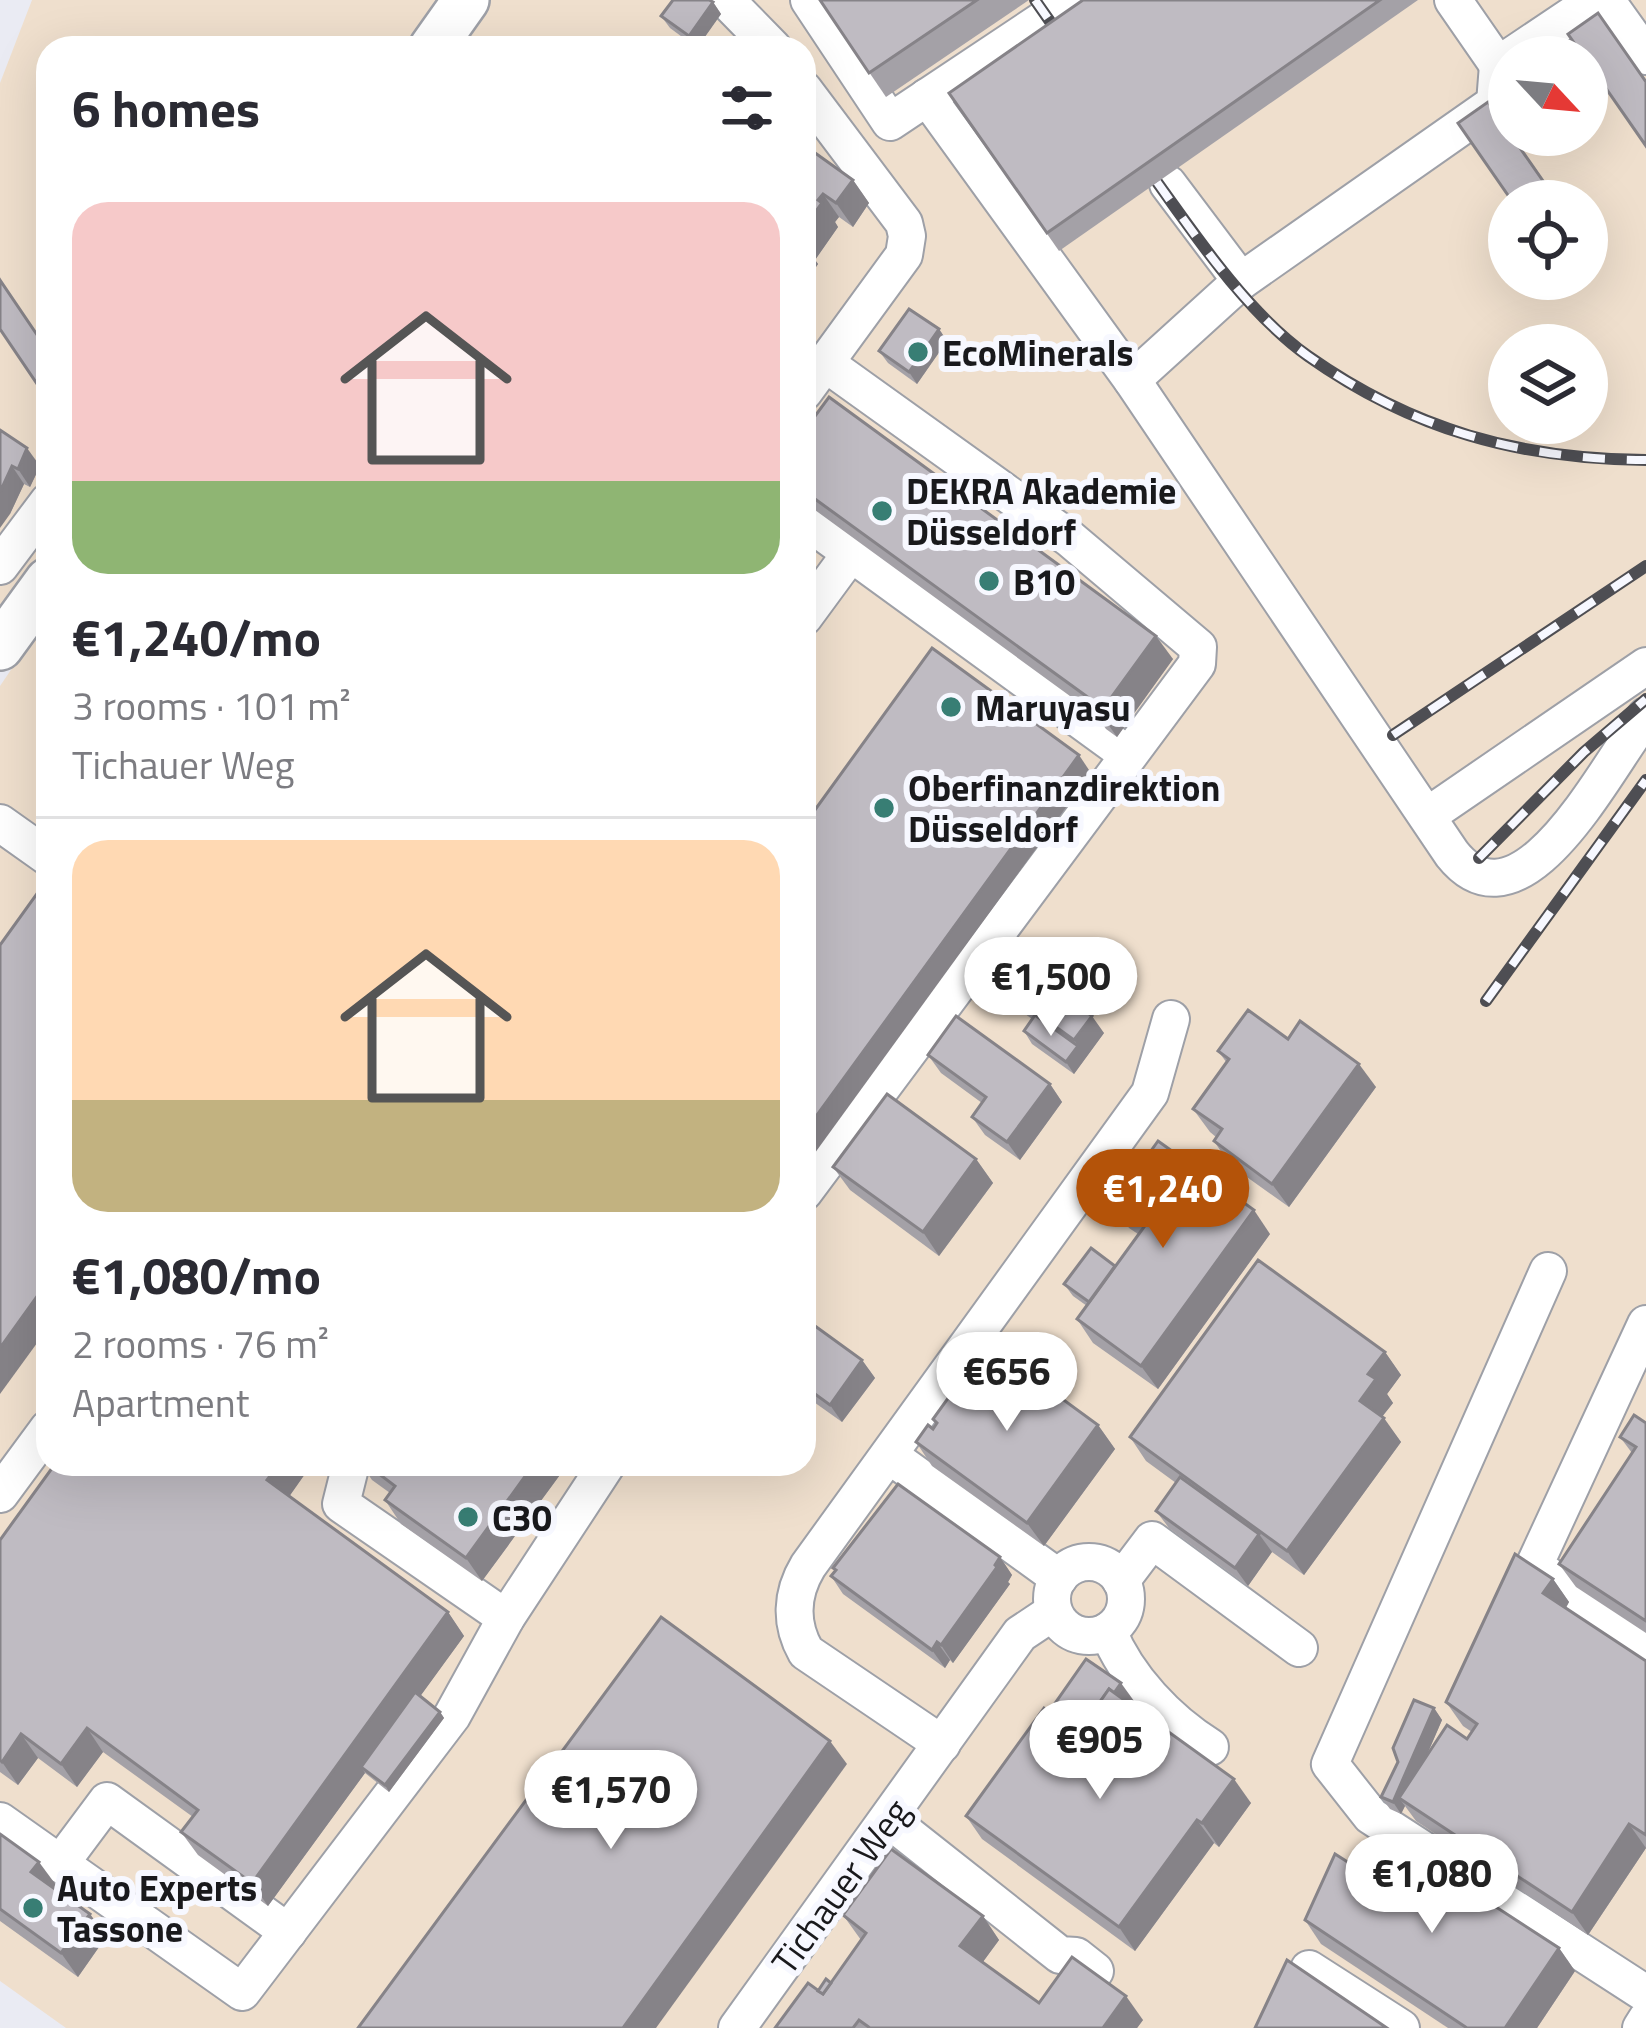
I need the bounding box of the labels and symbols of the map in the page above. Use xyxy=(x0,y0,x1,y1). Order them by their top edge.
north arrow xyxy=(1488,36,1608,156)
place label: EcoMinerals xyxy=(942,325,1134,380)
marker: EcoMinerals xyxy=(905,339,931,365)
place label: DEKRA Akademie Düsseldorf xyxy=(906,463,1176,559)
marker: DEKRA Akademie Düsseldorf xyxy=(869,498,895,524)
place label: B10 xyxy=(1013,554,1075,609)
marker: B10 xyxy=(976,568,1002,594)
place label: Maruyasu xyxy=(975,680,1131,735)
marker: Maruyasu xyxy=(938,694,964,720)
place label: Oberfinanzdirektion Düsseldorf xyxy=(908,760,1220,856)
marker: Oberfinanzdirektion Düsseldorf xyxy=(871,795,897,821)
pin: €1,500 xyxy=(953,937,1149,1039)
pin: €1,240 xyxy=(1065,1149,1261,1251)
pin: €656 xyxy=(936,1332,1078,1434)
place label: C30 xyxy=(492,1490,552,1545)
marker: C30 xyxy=(455,1504,481,1530)
pin: €905 xyxy=(1029,1700,1171,1802)
pin: €1,570 xyxy=(513,1750,709,1852)
street label: Tichauer Weg xyxy=(757,1787,923,1985)
pin: €1,080 xyxy=(1334,1834,1530,1936)
place label: Auto Experts Tassone xyxy=(57,1860,257,1956)
marker: Auto Experts Tassone xyxy=(20,1895,46,1921)

